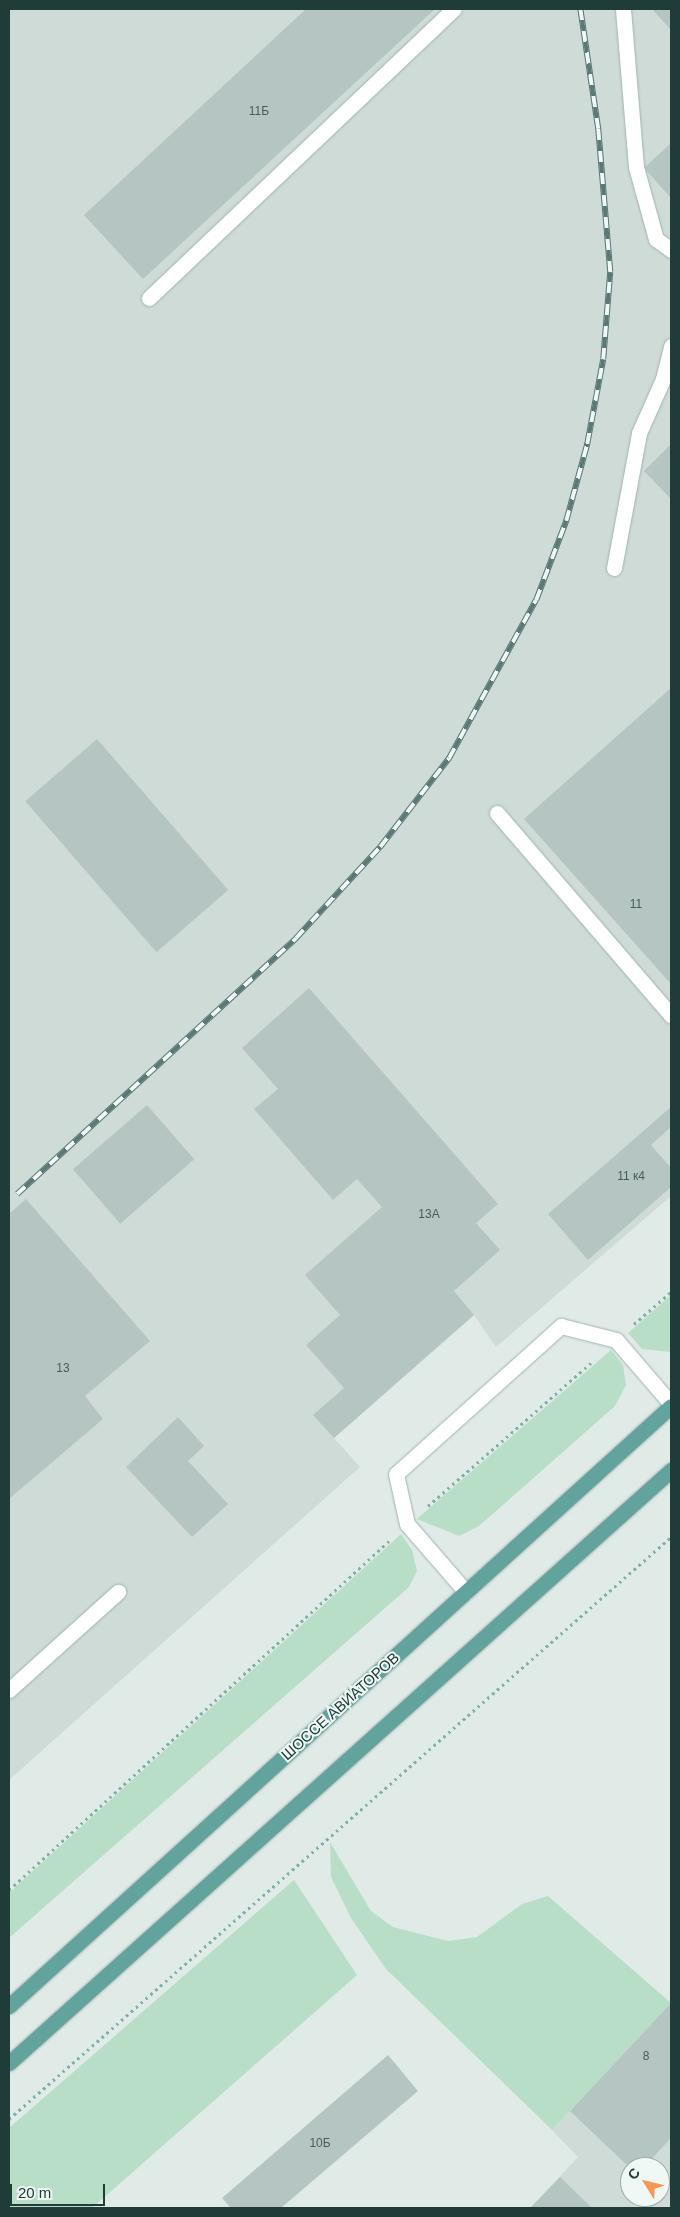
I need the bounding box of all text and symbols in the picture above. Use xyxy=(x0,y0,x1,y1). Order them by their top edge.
house number: 11Б xyxy=(249,105,269,119)
house number: 11 xyxy=(630,898,642,912)
house number: 11 к4 xyxy=(617,1170,645,1184)
house number: 13А xyxy=(418,1208,440,1222)
house number: 13 xyxy=(56,1362,70,1376)
street label: ШОССЕ АВИАТОРОВ xyxy=(277,1648,403,1764)
house number: 8 xyxy=(643,2050,649,2064)
house number: 10Б xyxy=(309,2137,331,2151)
north arrow xyxy=(620,2157,670,2207)
text: С xyxy=(624,2165,643,2183)
scale bar xyxy=(12,2174,108,2206)
text: 20 m xyxy=(18,2184,51,2201)

